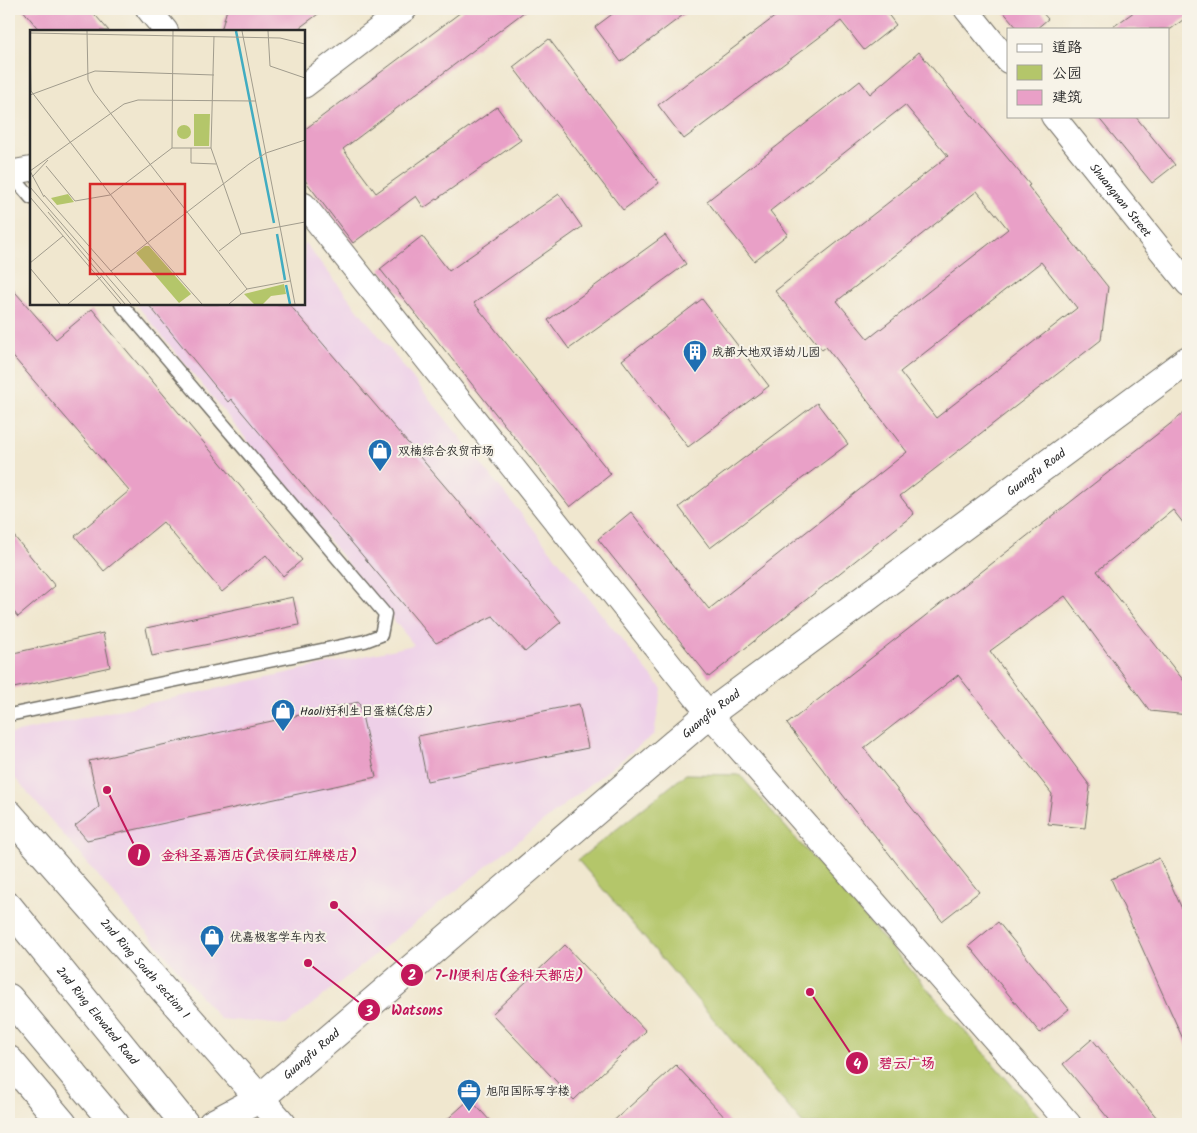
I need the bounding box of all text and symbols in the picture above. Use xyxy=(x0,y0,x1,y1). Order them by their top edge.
legend xyxy=(1007,28,1170,118)
inset map xyxy=(30,30,305,305)
text: 道路 xyxy=(1052,36,1082,60)
text: 公园 xyxy=(1052,62,1082,86)
text: 建筑 xyxy=(1052,86,1082,110)
street label: Shuangnan Street xyxy=(1085,159,1156,242)
building icon: 成都大地双语幼儿园 xyxy=(682,339,708,373)
place label: 成都大地双语幼儿园 xyxy=(712,343,820,362)
shop icon: 双楠综合农贸市场 xyxy=(367,438,393,472)
place label: 双楠综合农贸市场 xyxy=(398,442,494,461)
street label: Guangfu Road xyxy=(1003,444,1071,501)
street label: Guangfu Road xyxy=(678,684,745,743)
shop icon: Haoli好利生日蛋糕(总店) xyxy=(270,698,296,732)
place label: Haoli好利生日蛋糕(总店) xyxy=(300,702,433,721)
callout: 金科圣嘉酒店(武侯祠红牌楼店) xyxy=(126,840,367,869)
text: 1 xyxy=(137,844,142,868)
text: 金科圣嘉酒店(武侯祠红牌楼店) xyxy=(161,845,357,867)
street label: 2nd Ring South section 1 xyxy=(95,914,194,1024)
shop icon: 优嘉极客学车内衣 xyxy=(199,924,225,958)
place label: 优嘉极客学车内衣 xyxy=(230,928,326,947)
callout: 7-11便利店(金科天都店) xyxy=(400,961,594,990)
street label: 2nd Ring Elevated Road xyxy=(51,963,143,1070)
text: 2 xyxy=(408,964,417,988)
text: 7-11便利店(金科天都店) xyxy=(435,965,583,987)
callout: Watsons xyxy=(356,996,453,1025)
text: 3 xyxy=(364,1000,373,1024)
text: Watsons xyxy=(391,1000,443,1022)
street label: Guangfu Road xyxy=(279,1024,345,1085)
callout: 碧云广场 xyxy=(844,1049,945,1078)
text: 4 xyxy=(853,1053,861,1077)
text: 碧云广场 xyxy=(879,1053,935,1075)
office icon: 旭阳国际写字楼 xyxy=(456,1078,482,1112)
place label: 旭阳国际写字楼 xyxy=(486,1082,570,1101)

